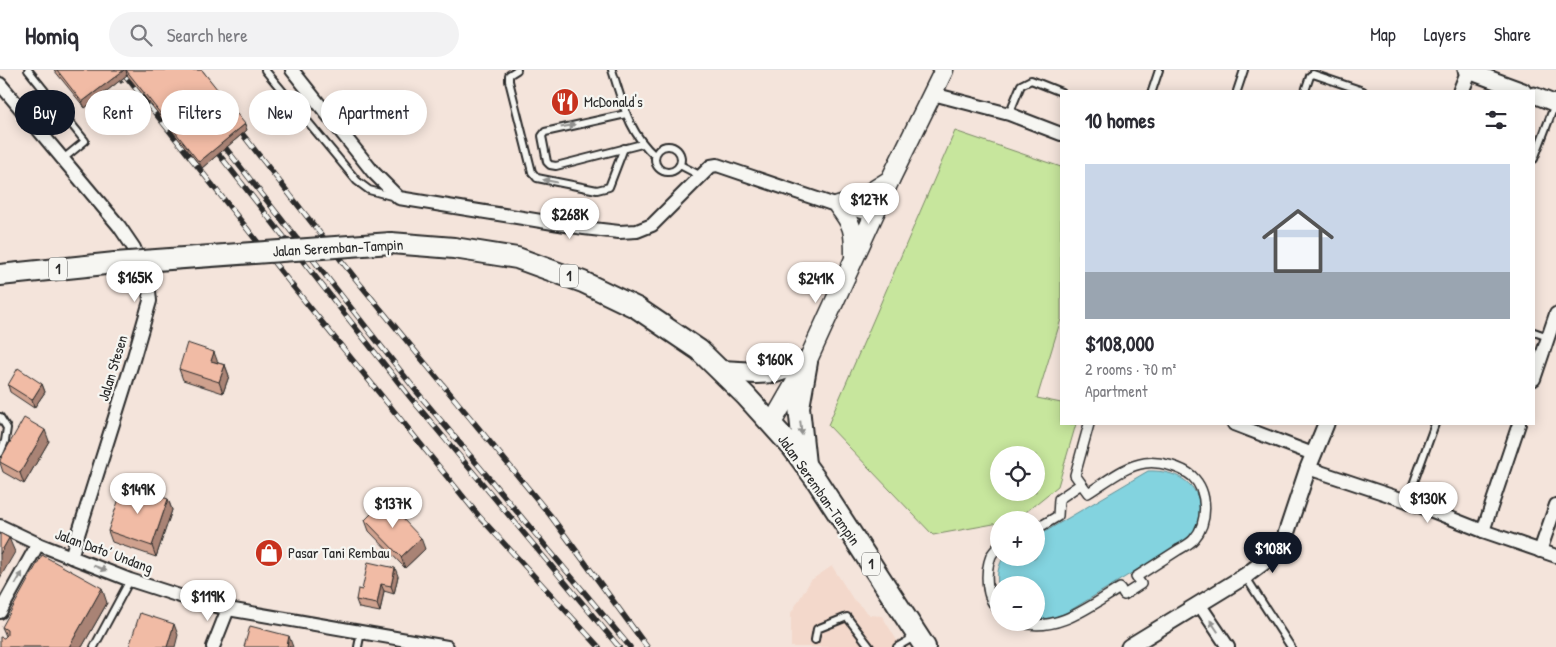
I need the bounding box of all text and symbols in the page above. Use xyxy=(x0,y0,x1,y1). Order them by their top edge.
search box xyxy=(109,12,459,57)
text: Homiq xyxy=(25,19,79,51)
icon: search xyxy=(127,21,155,49)
text: Search here xyxy=(167,22,248,48)
text: Map xyxy=(1370,22,1396,47)
text: Layers xyxy=(1424,22,1466,47)
text: Share xyxy=(1494,22,1531,47)
restaurant icon: McDonald's xyxy=(550,87,580,117)
chip: Buy xyxy=(15,90,75,135)
chip: Rent xyxy=(85,90,151,135)
chip: Filters xyxy=(161,90,239,135)
chip: New xyxy=(249,90,311,135)
chip: Apartment xyxy=(321,90,427,135)
place label: McDonald's xyxy=(584,91,643,112)
text: 10 homes xyxy=(1085,106,1155,135)
icon: filters xyxy=(1482,106,1510,134)
one-way arrow xyxy=(560,122,575,130)
one-way arrow xyxy=(542,177,558,185)
pin: $127K xyxy=(834,182,904,225)
text: $127K xyxy=(850,188,888,210)
icon: home xyxy=(1253,196,1343,286)
pin: $268K xyxy=(535,198,605,240)
text: $268K xyxy=(551,203,589,225)
street label: Jalan Seremban-Tampin xyxy=(272,234,404,261)
road number: 1 xyxy=(49,258,67,280)
pin: $165K xyxy=(100,260,170,303)
pin: $241K xyxy=(781,262,851,304)
road number: 1 xyxy=(560,265,578,288)
text: $165K xyxy=(117,266,153,288)
text: $241K xyxy=(798,267,834,289)
text: $108,000 xyxy=(1085,329,1154,358)
street label: Jalan Stesen xyxy=(93,332,133,403)
pin: $160K xyxy=(740,342,810,385)
text: $160K xyxy=(757,348,793,370)
text: 2 rooms · 70 m² xyxy=(1085,358,1176,380)
text: Apartment xyxy=(1085,380,1148,402)
one-way arrow xyxy=(797,420,805,436)
street label: Jalan Seremban-Tampin xyxy=(773,430,866,550)
map controls xyxy=(990,446,1045,631)
button: locate xyxy=(990,446,1045,501)
pin: $149K xyxy=(103,472,173,515)
text: $149K xyxy=(121,478,155,500)
pin: $130K xyxy=(1393,482,1463,524)
pin: $137K xyxy=(358,486,428,529)
text: $130K xyxy=(1410,487,1446,509)
text: $137K xyxy=(374,492,412,514)
button: + xyxy=(990,511,1045,566)
street label: Jalan Dato’ Undang xyxy=(52,523,156,578)
pin: $108K xyxy=(1238,532,1308,574)
text: $108K xyxy=(1255,537,1291,559)
shop icon: Pasar Tani Rembau xyxy=(254,538,284,568)
place label: Pasar Tani Rembau xyxy=(288,542,390,563)
road number: 1 xyxy=(862,552,880,576)
one-way arrow xyxy=(93,564,108,572)
one-way arrow xyxy=(15,571,23,586)
button: − xyxy=(990,576,1045,631)
pin: $119K xyxy=(173,580,243,622)
text: $119K xyxy=(191,585,225,607)
one-way arrow xyxy=(1209,619,1218,633)

